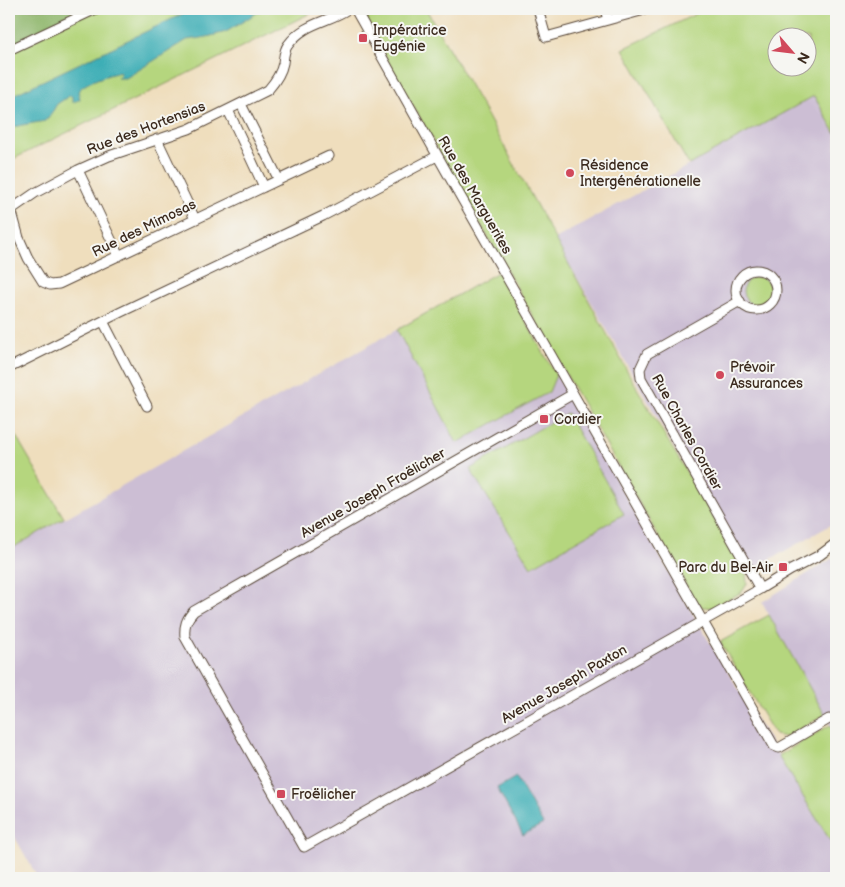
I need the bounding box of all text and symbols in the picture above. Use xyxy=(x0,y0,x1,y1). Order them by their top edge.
place label: Impératrice Eugénie xyxy=(373,22,447,55)
north arrow xyxy=(768,28,818,78)
marker: Impératrice Eugénie xyxy=(357,32,369,44)
text: N xyxy=(793,49,813,67)
street label: Rue des Hortensias xyxy=(84,98,208,158)
street label: Rue des Marguerites xyxy=(434,133,516,257)
place label: Résidence Intergénérationelle xyxy=(580,157,701,190)
marker: Résidence Intergénérationelle xyxy=(564,167,576,179)
street label: Rue des Mimosas xyxy=(89,195,199,261)
place label: Prévoir Assurances xyxy=(730,359,803,392)
marker: Prévoir Assurances xyxy=(714,369,726,381)
street label: Rue Charles Cordier xyxy=(648,371,726,494)
place label: Cordier xyxy=(554,411,602,428)
marker: Cordier xyxy=(538,413,550,425)
street label: Avenue Joseph Froëlicher xyxy=(298,444,449,541)
place label: Parc du Bel-Air xyxy=(678,559,774,576)
marker: Parc du Bel-Air xyxy=(777,561,789,573)
street label: Avenue Joseph Paxton xyxy=(498,641,630,727)
place label: Froëlicher xyxy=(291,786,356,803)
marker: Froëlicher xyxy=(275,788,287,800)

